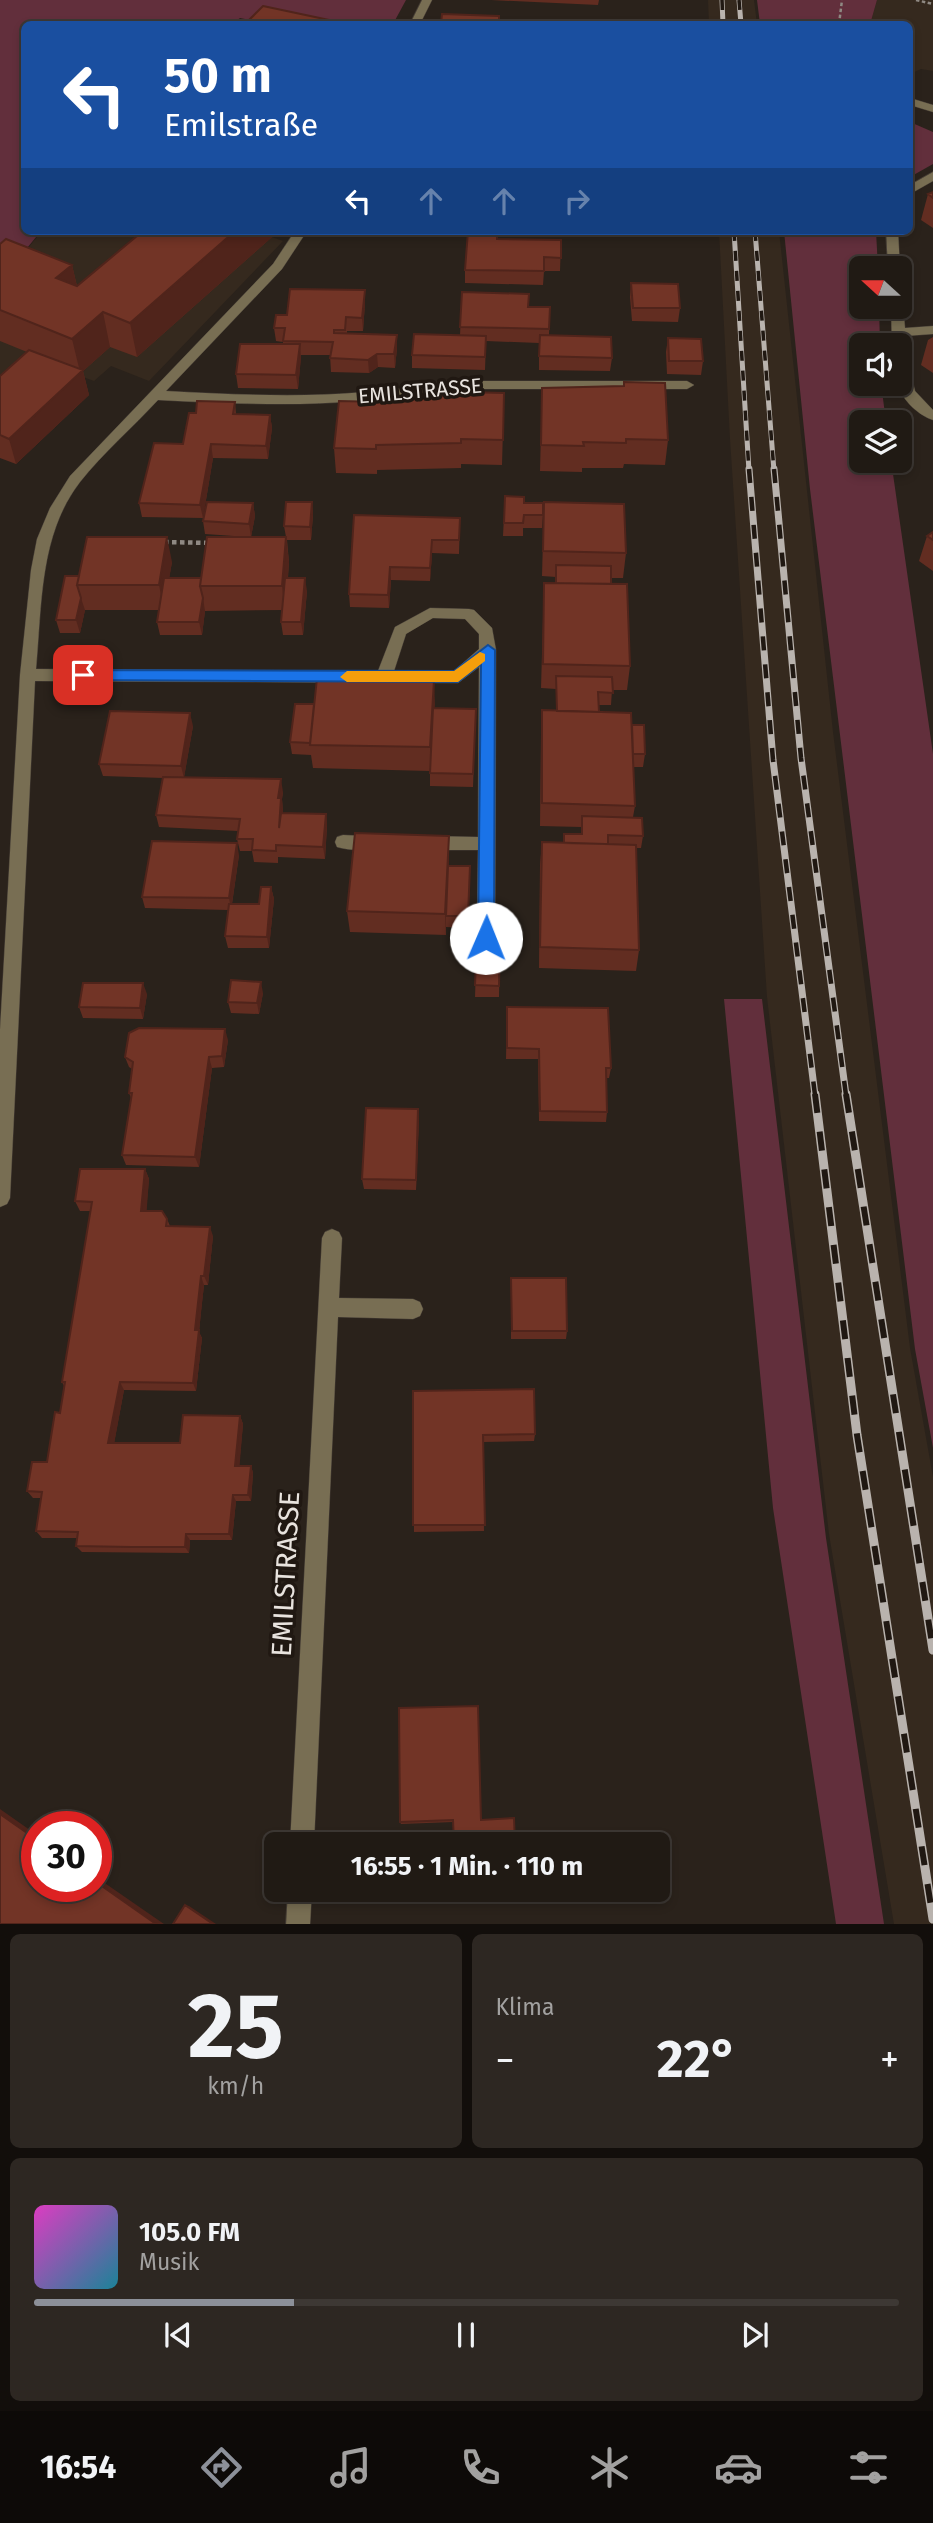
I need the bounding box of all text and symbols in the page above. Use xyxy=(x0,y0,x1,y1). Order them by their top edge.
text: 50 m xyxy=(164,46,272,105)
icon: left xyxy=(49,49,140,140)
text: Emilstraße xyxy=(164,106,318,144)
icon: left xyxy=(339,182,377,220)
icon: ahead xyxy=(412,182,450,220)
icon: ahead xyxy=(485,182,523,220)
icon: right xyxy=(558,182,596,220)
north arrow xyxy=(849,256,912,318)
map controls xyxy=(849,256,912,473)
button: sound xyxy=(849,333,912,396)
street label: EMILSTRASSE xyxy=(357,373,483,409)
button: layers xyxy=(849,410,912,473)
pin xyxy=(53,645,113,705)
icon: arrive xyxy=(64,656,102,694)
position arrow xyxy=(449,901,523,975)
street label: EMILSTRASSE xyxy=(265,1490,306,1658)
speed limit sign: 30 xyxy=(21,1811,112,1902)
text: 16:55 · 1 Min. · 110 m xyxy=(351,1851,583,1882)
text: 25 xyxy=(188,1972,284,2081)
text: Klima xyxy=(496,1993,555,2021)
text: 22° xyxy=(657,2028,738,2091)
text: − xyxy=(496,2037,515,2083)
text: + xyxy=(880,2037,899,2083)
text: km/h xyxy=(207,2072,264,2100)
text: 105.0 FM xyxy=(139,2217,240,2248)
text: Musik xyxy=(139,2248,199,2276)
icon: previous xyxy=(159,2316,197,2354)
icon: pause xyxy=(447,2316,485,2354)
icon: next xyxy=(736,2316,774,2354)
icon: directions xyxy=(197,2443,246,2492)
icon: music xyxy=(326,2443,375,2492)
icon: phone xyxy=(456,2443,505,2492)
icon: climate xyxy=(585,2443,634,2492)
icon: car xyxy=(714,2443,763,2492)
icon: filters xyxy=(844,2443,893,2492)
text: 16:54 xyxy=(40,2448,116,2486)

